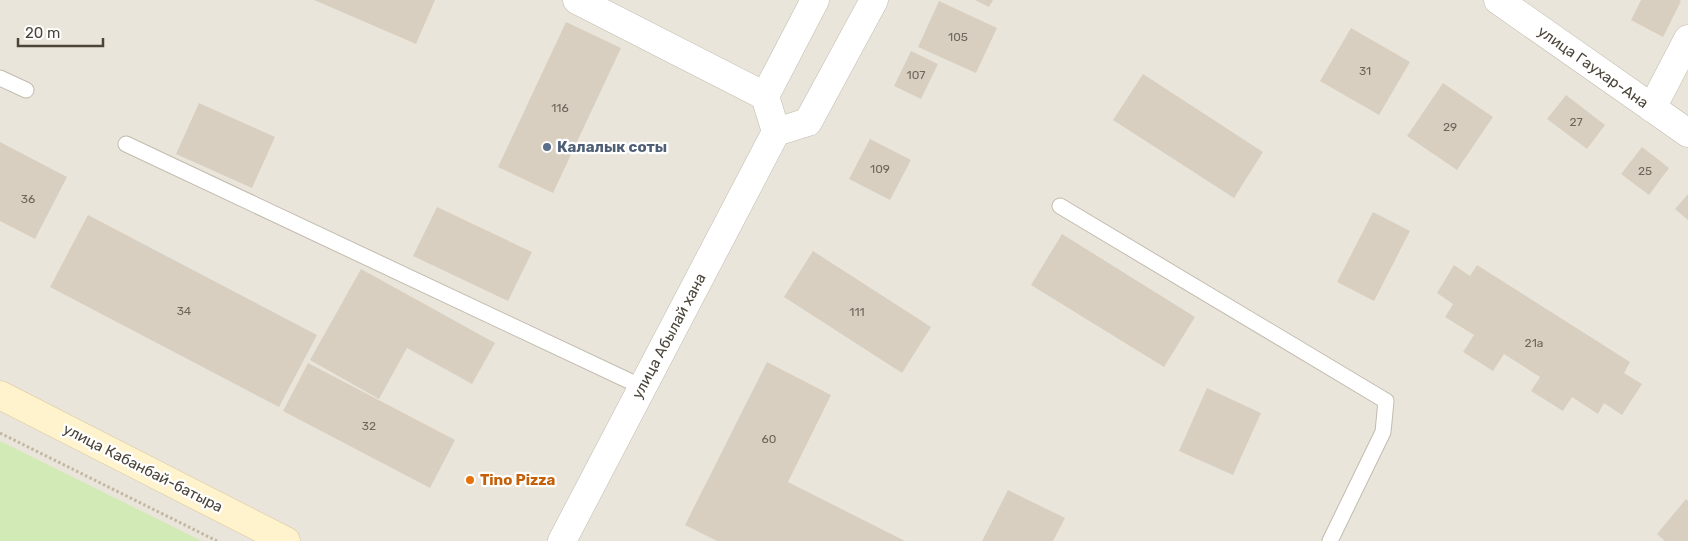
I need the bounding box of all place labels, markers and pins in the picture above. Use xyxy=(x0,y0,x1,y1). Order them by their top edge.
place label: Калалык соты xyxy=(557,138,667,156)
marker: Калалык соты xyxy=(541,141,553,153)
place label: Tino Pizza xyxy=(480,471,556,489)
marker: Tino Pizza xyxy=(464,474,476,486)

